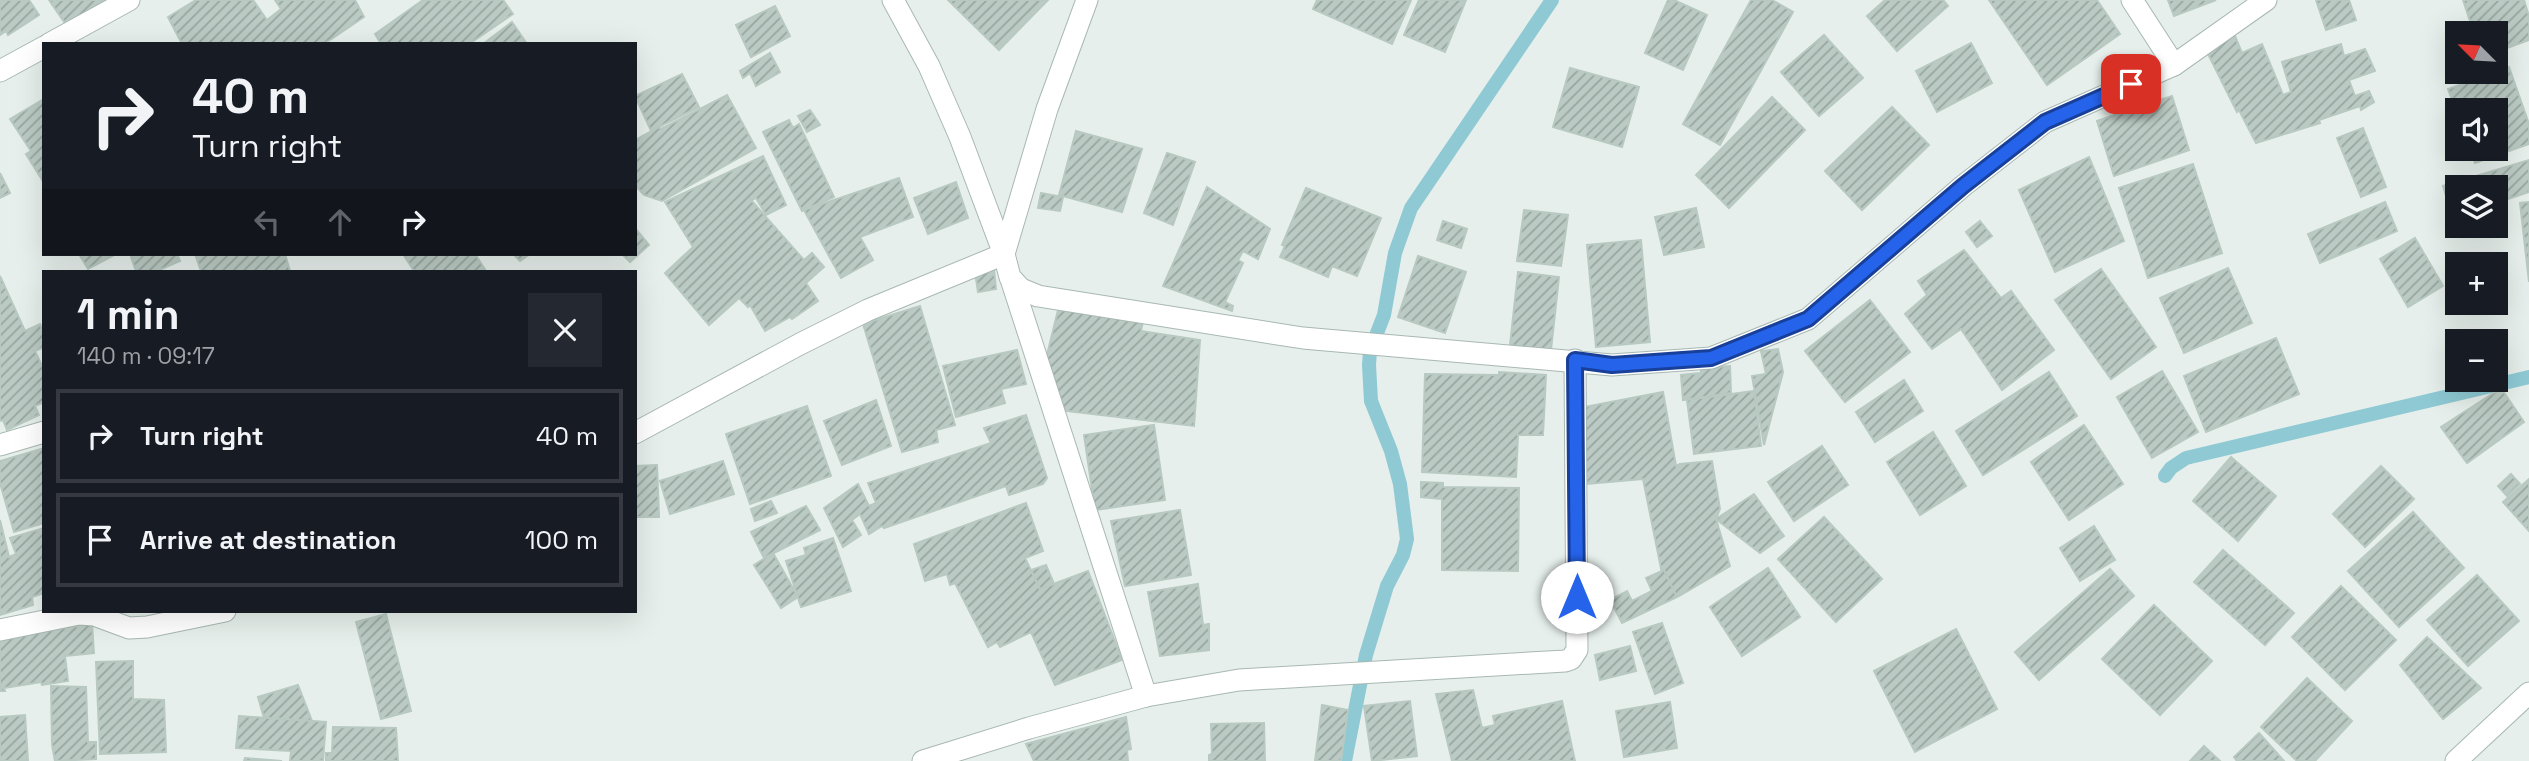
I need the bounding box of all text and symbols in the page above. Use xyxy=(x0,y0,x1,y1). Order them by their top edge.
north arrow xyxy=(2445,21,2508,84)
map controls xyxy=(2445,21,2508,392)
pin xyxy=(2101,54,2161,114)
text: 40 m xyxy=(192,65,309,127)
icon: arrive xyxy=(2112,65,2150,103)
icon: right xyxy=(77,70,168,161)
button: sound xyxy=(2445,98,2508,161)
text: Turn right xyxy=(192,126,342,166)
button: layers xyxy=(2445,175,2508,238)
icon: left xyxy=(248,203,286,241)
icon: ahead xyxy=(321,203,359,241)
icon: right xyxy=(394,203,432,241)
button: + xyxy=(2445,252,2508,315)
text: 1 min xyxy=(77,288,180,341)
button: close xyxy=(528,293,602,367)
button: − xyxy=(2445,329,2508,392)
text: 140 m · 09:17 xyxy=(77,341,215,371)
icon: right xyxy=(81,417,119,455)
text: Turn right xyxy=(140,419,264,453)
text: 40 m xyxy=(536,419,598,453)
icon: arrive xyxy=(81,521,119,559)
text: Arrive at destination xyxy=(140,523,397,557)
text: 100 m xyxy=(525,523,598,557)
position arrow xyxy=(1540,560,1614,634)

